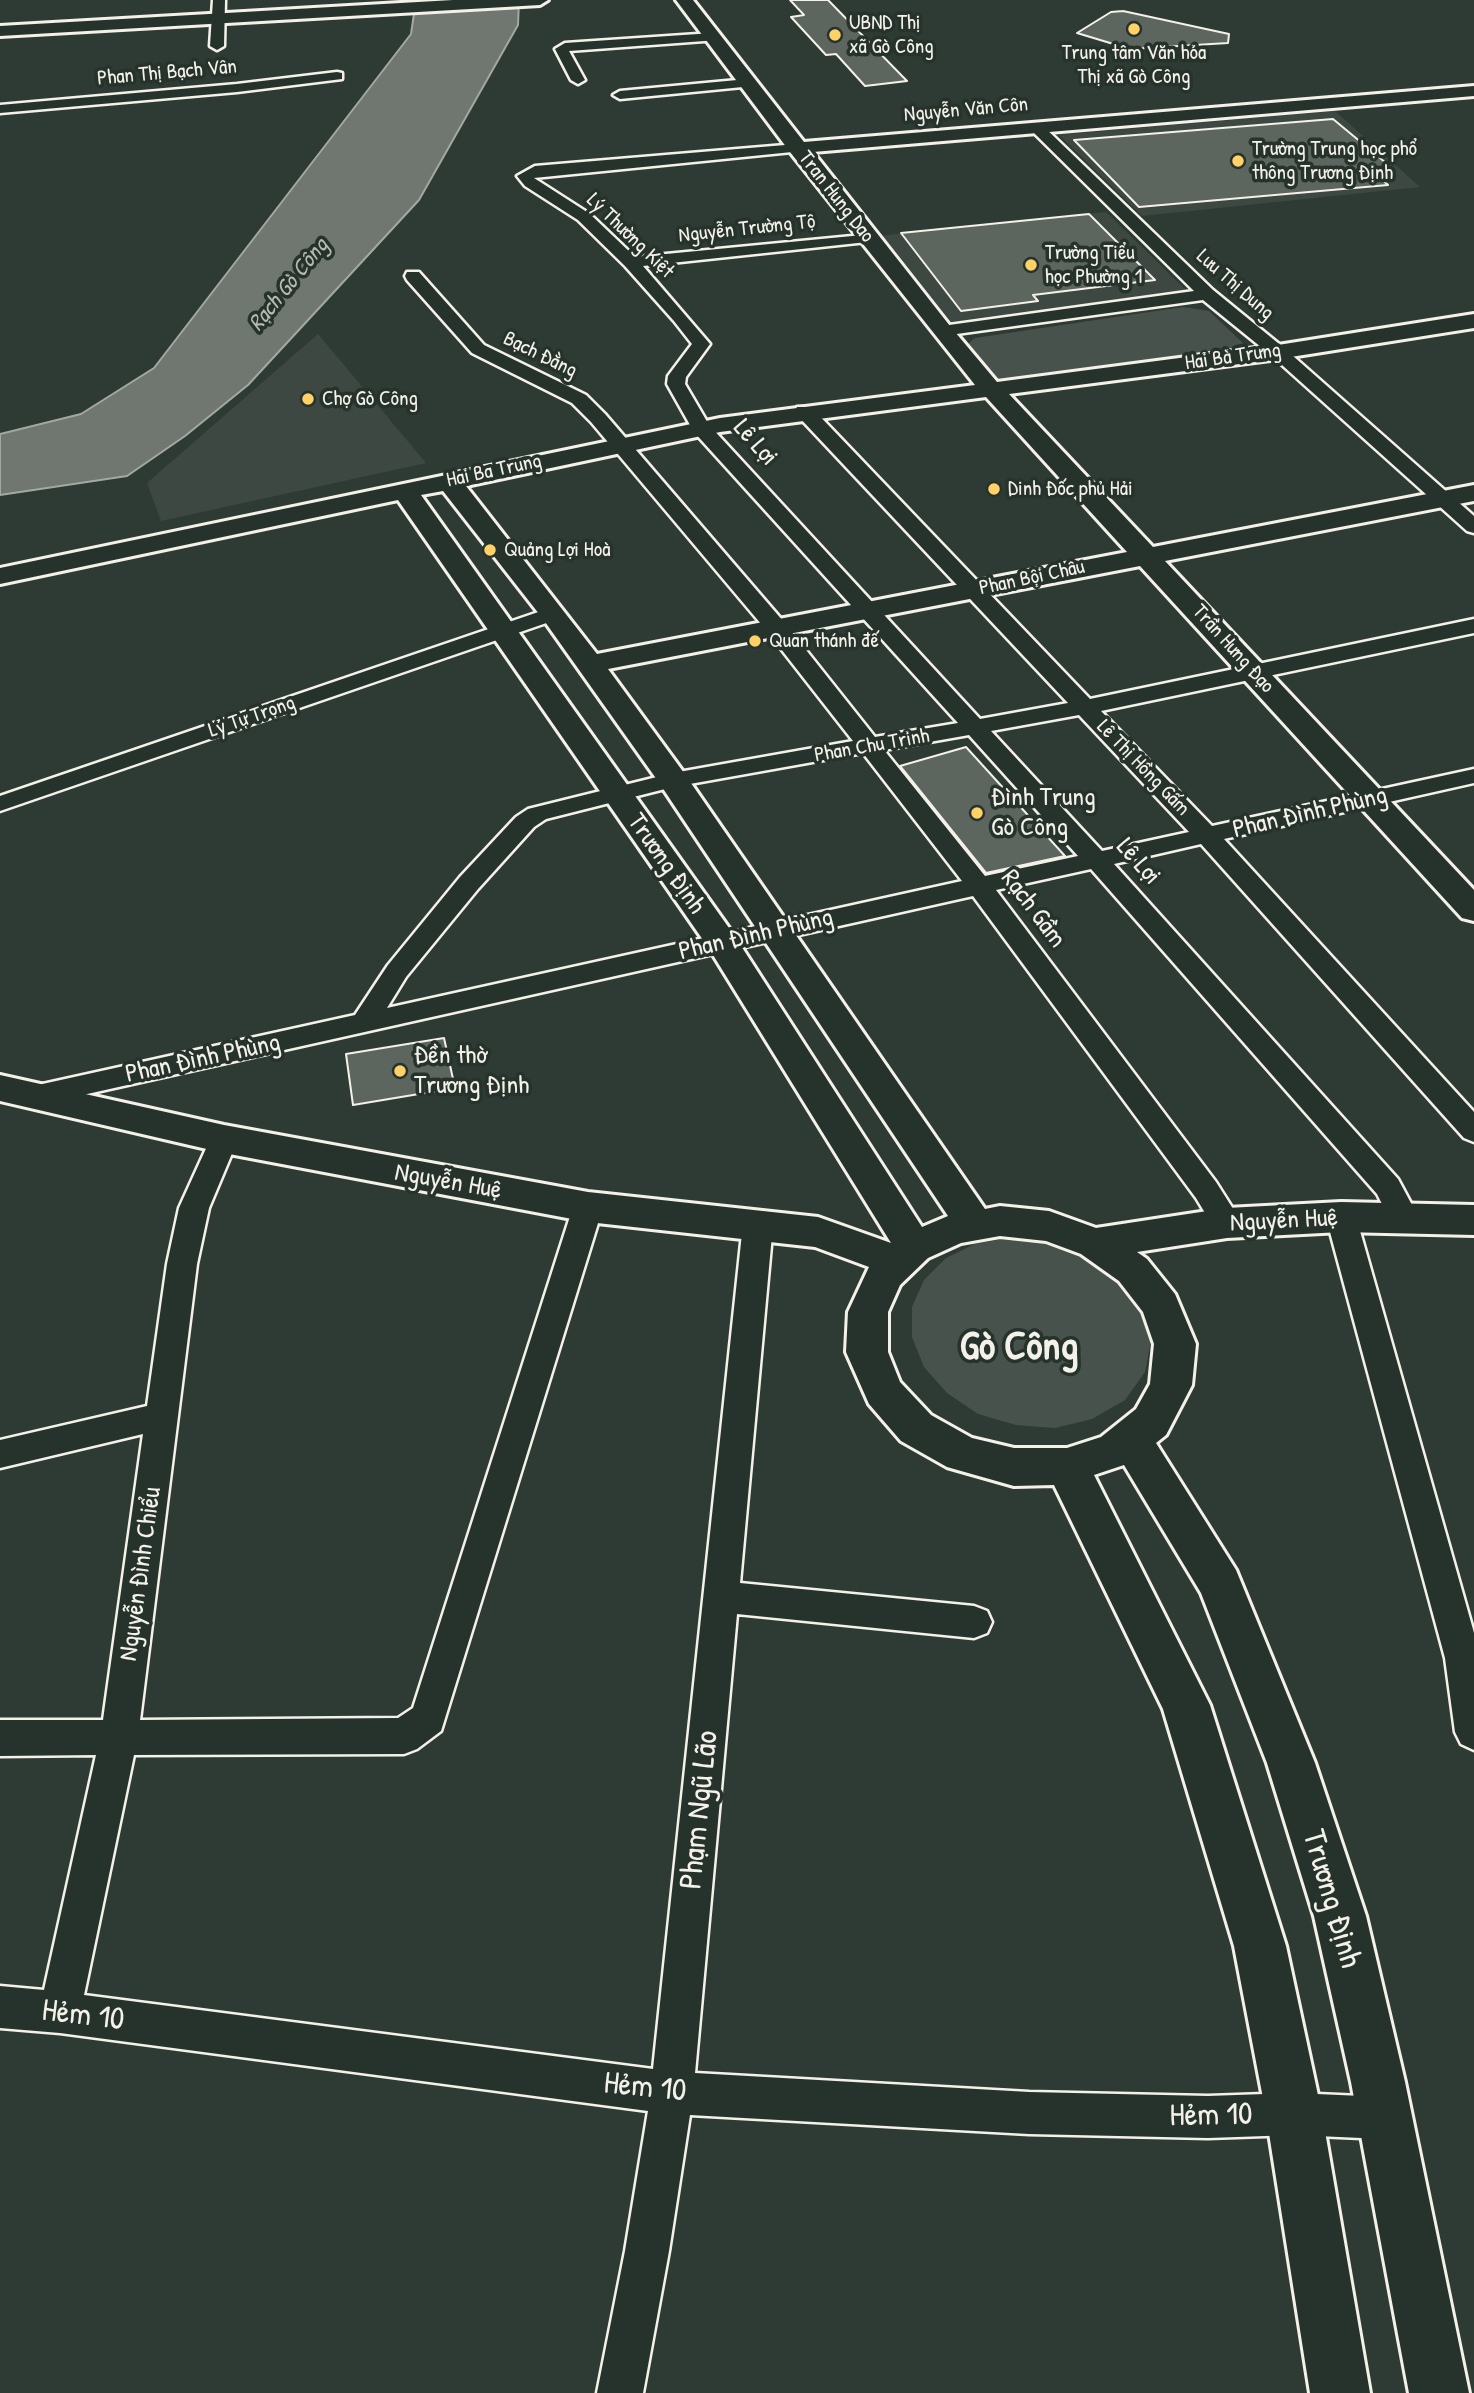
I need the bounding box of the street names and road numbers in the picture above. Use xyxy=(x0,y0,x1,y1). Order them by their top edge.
street label: Phan Thị Bạch Vân xyxy=(96,54,238,92)
street label: Nguyễn Văn Côn xyxy=(903,92,1029,128)
street label: Tran Hung Dao xyxy=(793,146,879,248)
street label: Lý Thường Kiệt xyxy=(581,188,679,284)
street label: Nguyễn Trường Tộ xyxy=(677,209,817,249)
street label: Lưu Thị Dung xyxy=(1191,244,1279,326)
street label: Bạch Đằng xyxy=(499,326,581,384)
street label: Hai Bà Trưng xyxy=(1183,338,1283,376)
street label: Lê Lợi xyxy=(726,413,784,473)
street label: Hai Ba Trung xyxy=(444,449,544,493)
street label: Phan Bội Châu xyxy=(977,555,1087,601)
street label: Trần Hưng Đạo xyxy=(1187,599,1279,699)
street label: Lý Tự Trọng xyxy=(205,690,299,744)
street label: Lê Thị Hồng Gấm xyxy=(1091,715,1195,821)
street label: Phan Chu Trinh xyxy=(813,724,931,768)
street label: Phan Đình Phùng xyxy=(1230,780,1390,846)
street label: Trương Định xyxy=(620,808,712,920)
street label: Lê Lợi xyxy=(1109,832,1167,892)
street label: Rạch Gầm xyxy=(994,864,1072,954)
street label: Phan Đình Phùng xyxy=(676,902,836,968)
street label: Phan Đình Phùng xyxy=(123,1027,283,1091)
street label: Nguyễn Huệ xyxy=(392,1157,504,1207)
street label: Nguyễn Huệ xyxy=(1229,1203,1339,1239)
street label: Nguyễn Đình Chiểu xyxy=(113,1485,169,1663)
street label: Phạm Ngũ Lão xyxy=(673,1729,727,1891)
street label: Trương Định xyxy=(1293,1826,1369,1972)
street label: Hẻm 10 xyxy=(40,1992,126,2040)
street label: Hẻm 10 xyxy=(602,2065,688,2111)
street label: Hẻm 10 xyxy=(1169,2096,1253,2136)

